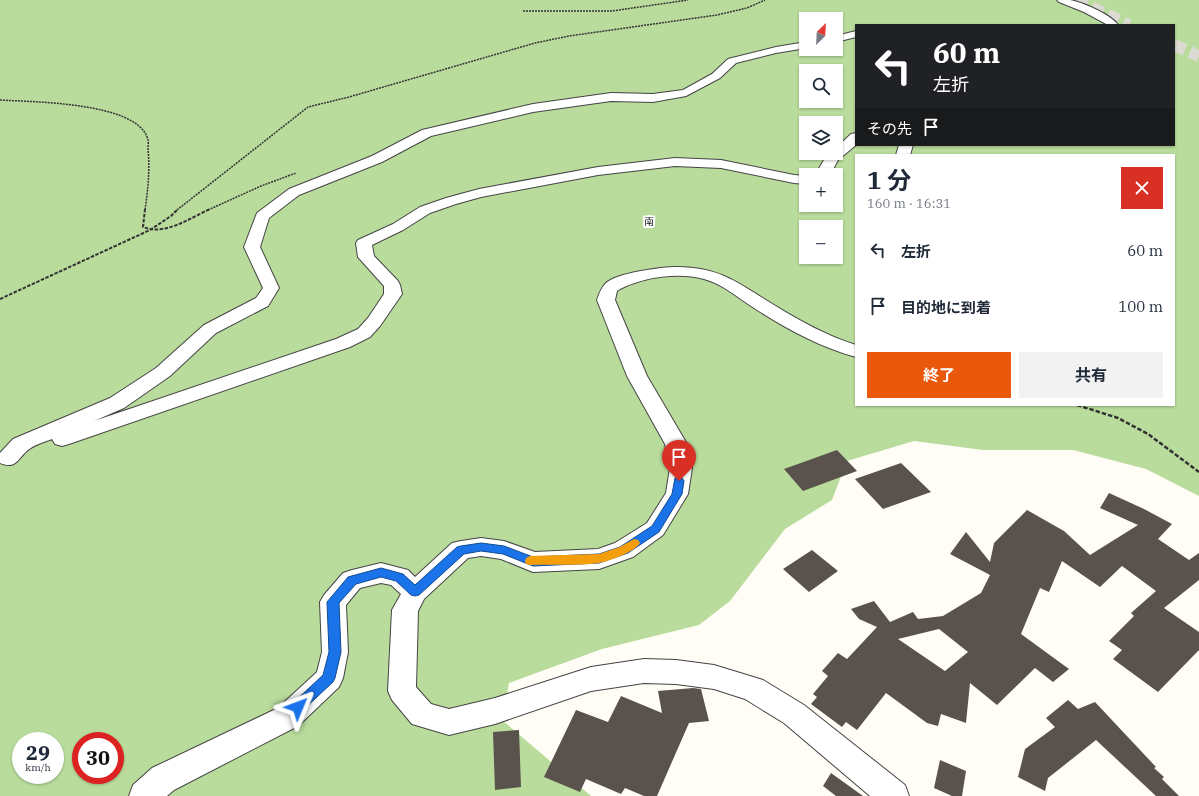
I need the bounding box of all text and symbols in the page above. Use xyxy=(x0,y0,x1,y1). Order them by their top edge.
north arrow xyxy=(799,12,843,56)
map controls xyxy=(799,12,843,264)
text: 60 m xyxy=(933,34,1000,71)
icon: left xyxy=(867,40,919,92)
button: search xyxy=(799,64,843,108)
text: 左折 xyxy=(933,73,969,96)
button: layers xyxy=(799,116,843,160)
icon: arrive xyxy=(920,116,942,138)
text: その先 xyxy=(867,119,912,138)
text: 1 分 xyxy=(867,164,911,196)
button: close xyxy=(1121,167,1163,209)
button: + xyxy=(799,168,843,212)
text: 160 m · 16:31 xyxy=(867,195,951,212)
district label: 南 xyxy=(644,215,654,228)
button: − xyxy=(799,220,843,264)
icon: left xyxy=(867,239,889,261)
text: 60 m xyxy=(1127,241,1163,260)
text: 左折 xyxy=(901,242,931,261)
icon: arrive xyxy=(867,295,889,317)
text: 100 m xyxy=(1118,297,1163,316)
text: 目的地に到着 xyxy=(901,298,991,317)
button: 終了 xyxy=(867,352,1011,398)
button: 共有 xyxy=(1019,352,1163,398)
pin xyxy=(662,440,696,481)
icon: arrive xyxy=(668,446,690,468)
position arrow xyxy=(277,686,319,728)
speed limit sign: 30 xyxy=(72,732,124,784)
text: 29 xyxy=(26,739,50,766)
text: km/h xyxy=(25,761,51,774)

